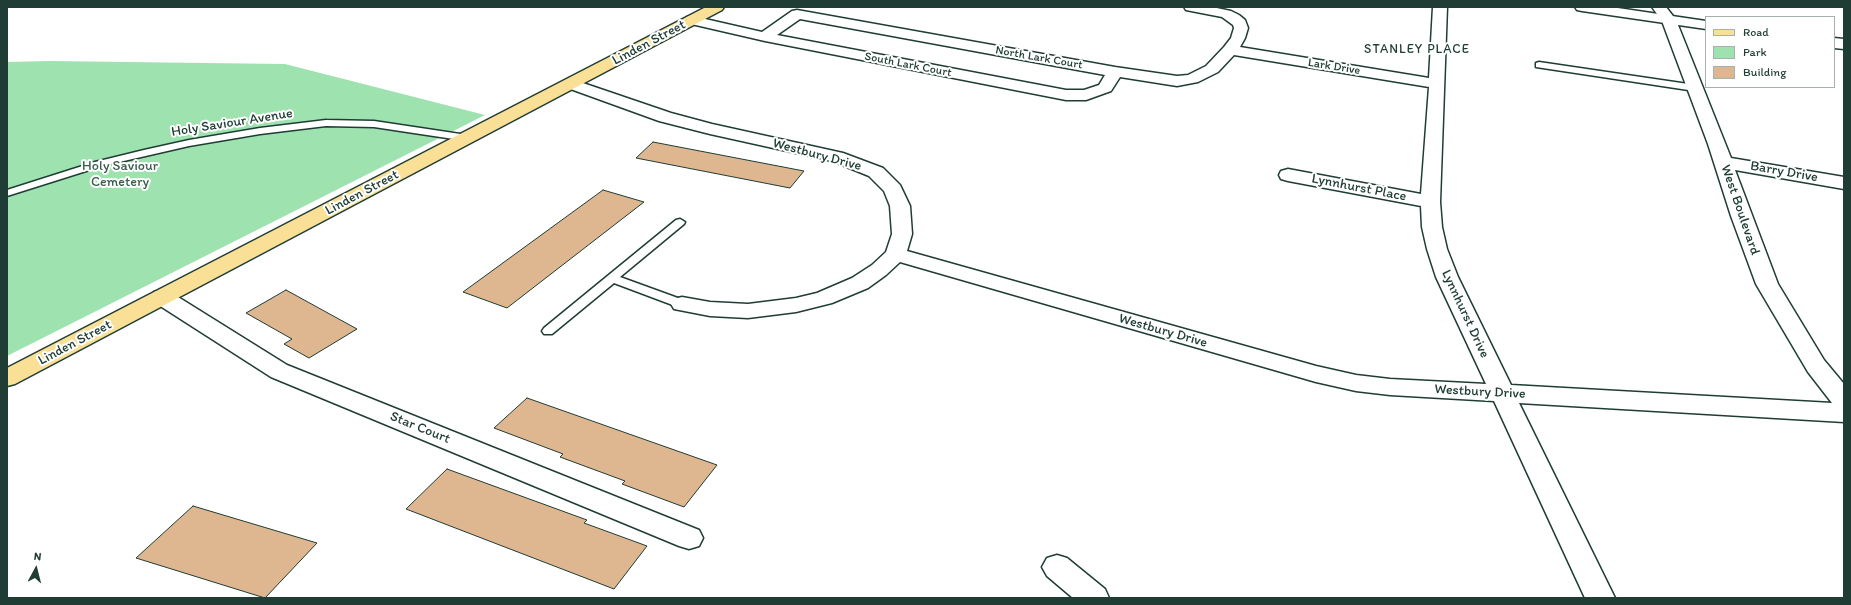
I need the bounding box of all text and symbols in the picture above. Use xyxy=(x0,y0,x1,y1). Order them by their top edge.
legend xyxy=(1705,16,1835,88)
street label: Linden Street xyxy=(609,17,689,69)
text: Road xyxy=(1743,25,1769,39)
district label: STANLEY PLACE xyxy=(1364,42,1470,58)
street label: North Lark Court xyxy=(994,43,1084,73)
text: Park xyxy=(1743,45,1767,59)
street label: South Lark Court xyxy=(863,50,953,80)
street label: Lark Drive xyxy=(1307,56,1361,78)
text: Building xyxy=(1743,65,1786,79)
street label: Holy Saviour Avenue xyxy=(170,105,294,141)
street label: Westbury Drive xyxy=(771,135,863,175)
park label: Holy Saviour Cemetery xyxy=(82,158,158,190)
street label: Barry Drive xyxy=(1749,158,1819,186)
street label: West Boulevard xyxy=(1717,163,1763,257)
street label: Linden Street xyxy=(322,167,402,219)
street label: Lynnhurst Place xyxy=(1310,171,1408,205)
street label: Lynnhurst Drive xyxy=(1437,267,1493,361)
street label: Westbury Drive xyxy=(1117,310,1209,352)
street label: Linden Street xyxy=(35,317,115,369)
street label: Westbury Drive xyxy=(1434,381,1526,403)
street label: Star Court xyxy=(387,408,453,448)
north arrow xyxy=(16,549,56,589)
text: N xyxy=(33,550,42,563)

